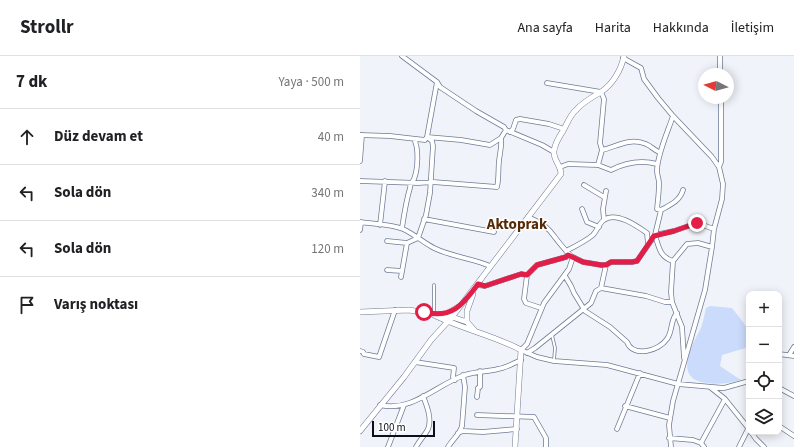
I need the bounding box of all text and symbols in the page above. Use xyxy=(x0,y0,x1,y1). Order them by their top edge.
text: Strollr xyxy=(20,14,74,41)
text: Ana sayfa xyxy=(517,18,573,38)
text: Harita xyxy=(595,18,631,38)
text: Hakkında xyxy=(653,18,709,38)
text: İletişim xyxy=(731,18,774,38)
north arrow xyxy=(698,68,734,104)
text: 7 dk xyxy=(16,70,47,94)
text: Yaya · 500 m xyxy=(279,73,344,91)
icon: ahead xyxy=(16,126,38,148)
text: Düz devam et xyxy=(54,126,143,147)
text: 40 m xyxy=(318,128,344,146)
icon: left xyxy=(16,182,38,204)
text: Sola dön xyxy=(54,182,111,203)
text: 340 m xyxy=(311,184,344,202)
district label: Aktoprak xyxy=(486,214,548,235)
route end xyxy=(688,214,706,232)
icon: left xyxy=(16,238,38,260)
text: Sola dön xyxy=(54,238,111,259)
text: 120 m xyxy=(311,240,344,258)
map controls xyxy=(746,291,782,435)
button: + xyxy=(746,291,782,327)
icon: arrive xyxy=(16,294,38,316)
text: Varış noktası xyxy=(54,294,138,315)
route start xyxy=(415,303,433,321)
button: − xyxy=(746,327,782,363)
button: locate xyxy=(746,363,782,399)
button: layers xyxy=(746,399,782,435)
scale bar xyxy=(372,419,435,438)
text: 100 m xyxy=(378,420,406,435)

